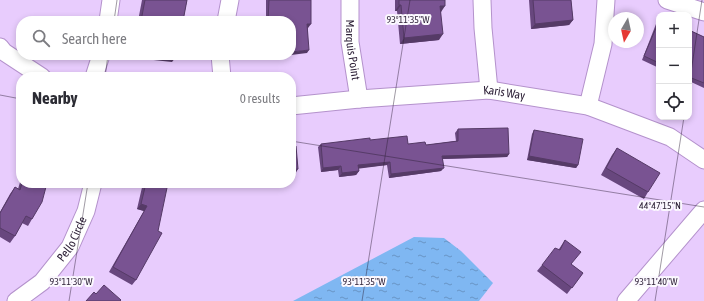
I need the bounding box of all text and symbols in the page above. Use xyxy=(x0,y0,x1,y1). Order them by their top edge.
north arrow xyxy=(608,12,644,48)
map controls xyxy=(656,12,692,120)
button: + xyxy=(656,12,692,48)
text: 93°11'35"W xyxy=(386,14,430,25)
search box xyxy=(16,16,296,60)
street label: Marquis Point xyxy=(343,20,363,82)
icon: search xyxy=(30,27,52,49)
text: Search here xyxy=(62,30,127,47)
button: − xyxy=(656,48,692,84)
street label: Karis Way xyxy=(483,83,526,103)
button: locate xyxy=(656,84,692,120)
text: Nearby xyxy=(32,88,78,108)
text: 0 results xyxy=(240,91,280,106)
text: 44°47'15"N xyxy=(639,200,681,211)
street label: Pello Circle xyxy=(54,214,90,264)
text: 93°11'30"W xyxy=(49,276,93,287)
text: 93°11'35"W xyxy=(342,276,386,287)
text: 93°11'40"W xyxy=(634,276,678,287)

